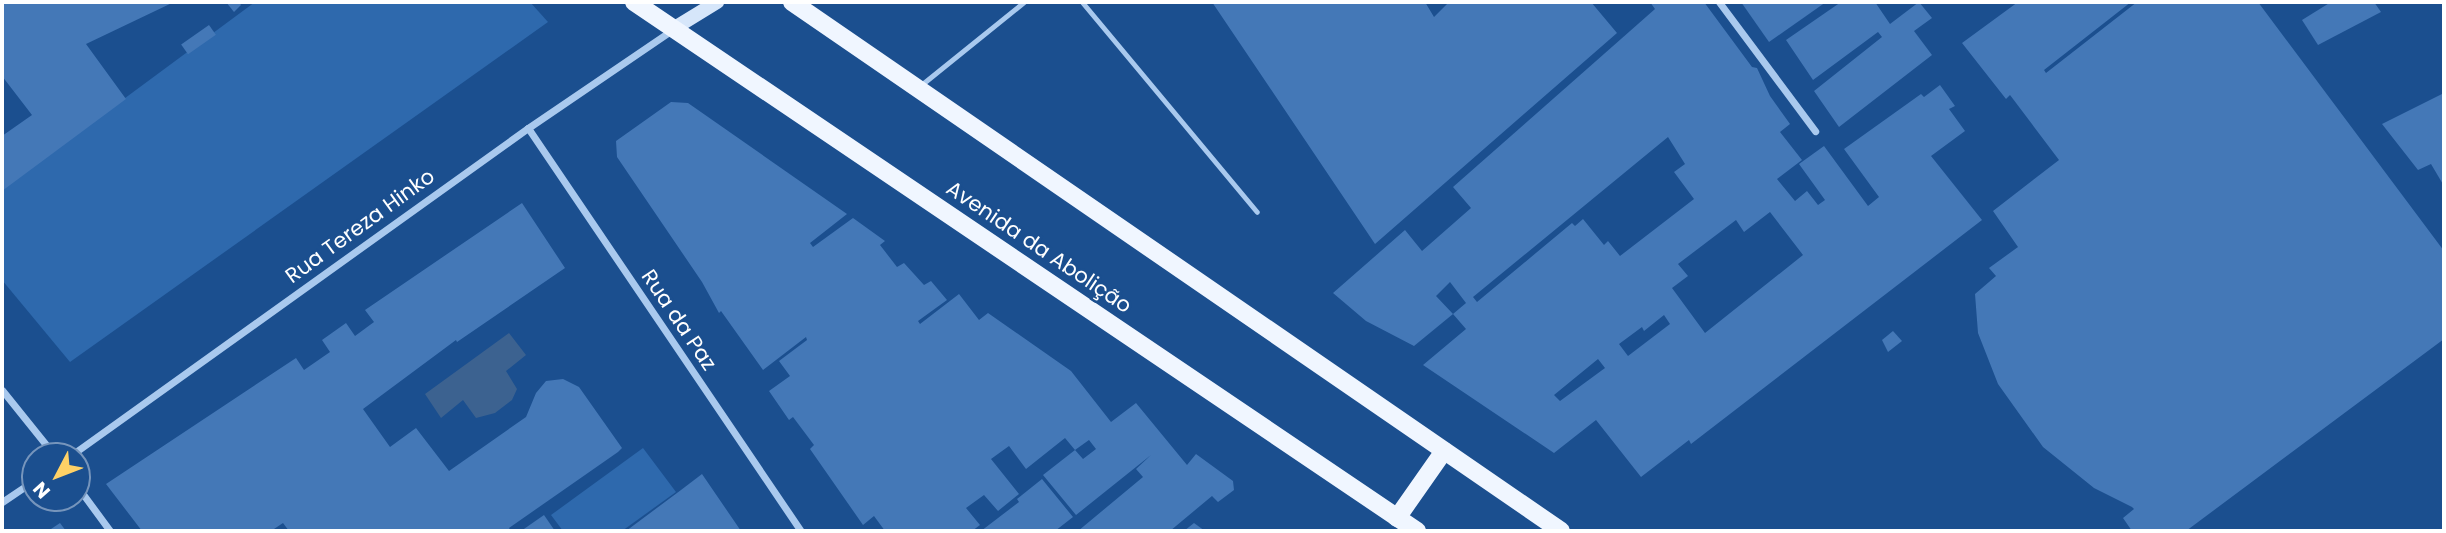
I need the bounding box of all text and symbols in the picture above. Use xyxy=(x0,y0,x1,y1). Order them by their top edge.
street label: Rua Tereza Hinko xyxy=(281,163,439,289)
street label: Avenida da Abolição xyxy=(942,176,1136,318)
street label: Rua da Paz xyxy=(636,265,722,375)
north arrow xyxy=(21,442,91,512)
text: N xyxy=(27,476,56,504)

